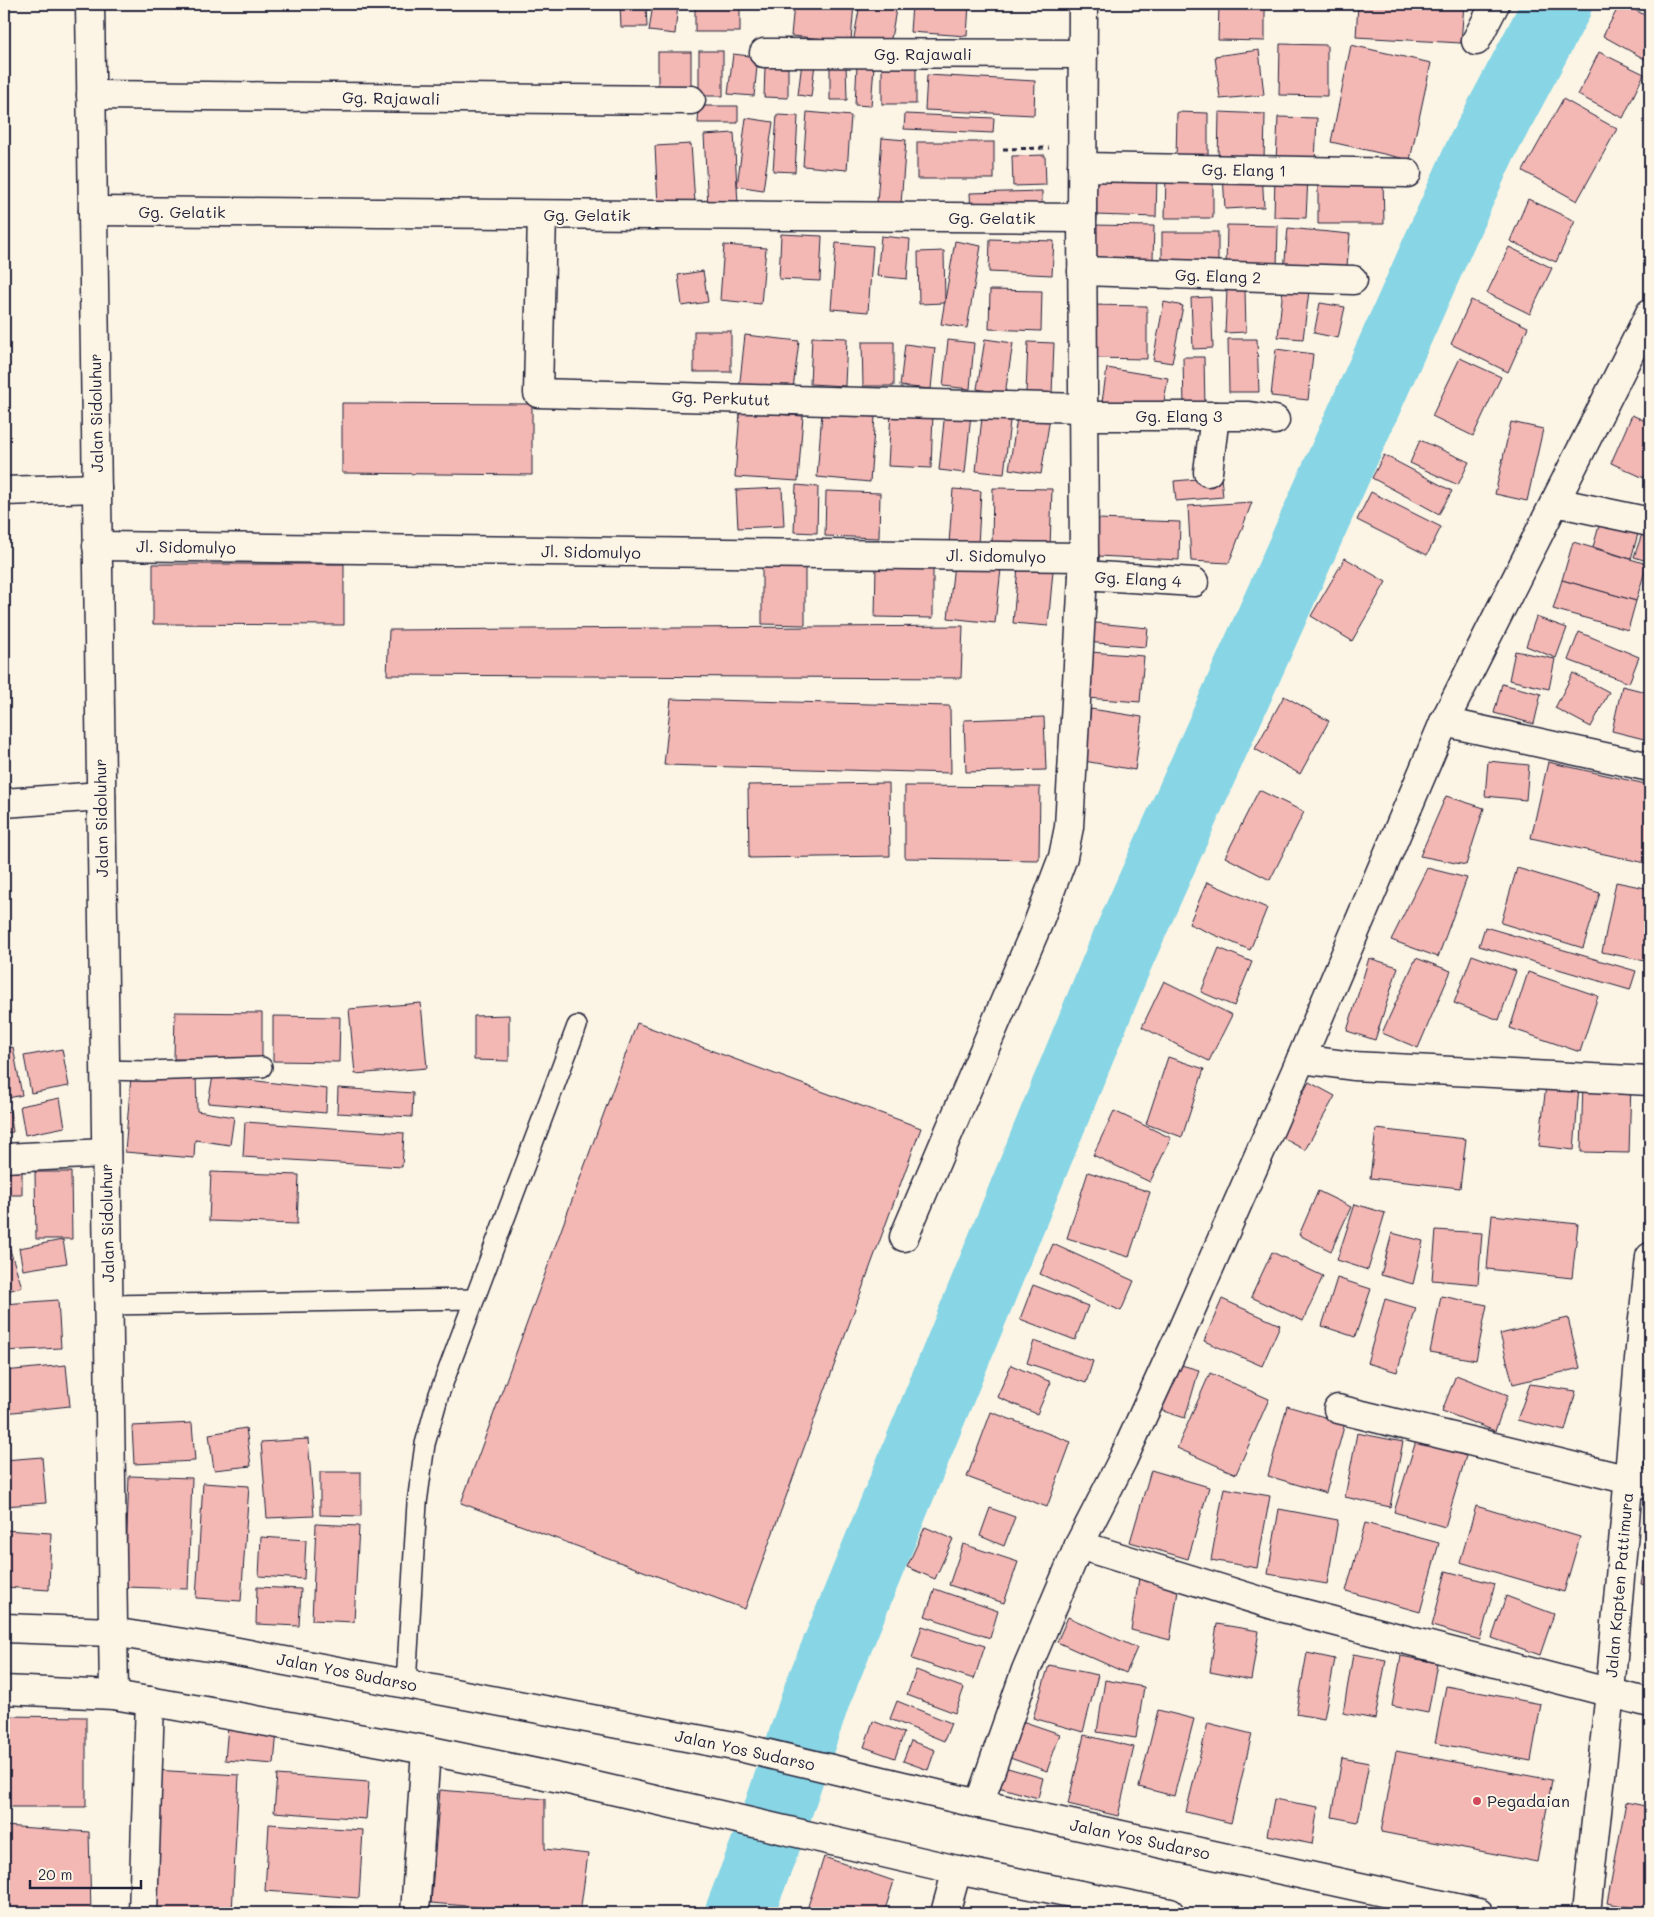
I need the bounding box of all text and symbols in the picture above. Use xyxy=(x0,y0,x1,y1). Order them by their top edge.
street label: Gg. Rajawali xyxy=(874,43,972,64)
street label: Gg. Rajawali xyxy=(342,86,440,109)
street label: Gg. Elang 1 xyxy=(1202,158,1286,181)
street label: Gg. Gelatik xyxy=(138,201,226,222)
street label: Gg. Gelatik xyxy=(543,204,631,225)
street label: Gg. Gelatik xyxy=(948,207,1036,228)
street label: Gg. Elang 2 xyxy=(1175,264,1262,288)
street label: Jalan Sidoluhur xyxy=(84,353,107,473)
street label: Gg. Perkutut xyxy=(671,385,771,410)
street label: Gg. Elang 3 xyxy=(1136,405,1222,426)
street label: Jl. Sidomulyo xyxy=(136,535,236,558)
street label: Jl. Sidomulyo xyxy=(541,540,641,563)
street label: Jl. Sidomulyo xyxy=(946,544,1046,567)
street label: Gg. Elang 4 xyxy=(1094,566,1183,591)
street label: Jalan Sidoluhur xyxy=(89,758,112,878)
street label: Jalan Sidoluhur xyxy=(95,1163,118,1283)
street label: Jalan Kapten Pattimura xyxy=(1600,1492,1637,1678)
street label: Jalan Yos Sudarso xyxy=(275,1648,419,1695)
street label: Jalan Yos Sudarso xyxy=(673,1724,817,1775)
place label: Pegadaian xyxy=(1487,1790,1570,1811)
marker: Pegadaian xyxy=(1471,1795,1483,1807)
street label: Jalan Yos Sudarso xyxy=(1068,1813,1212,1864)
scale bar xyxy=(30,1857,141,1889)
text: 20 m xyxy=(38,1864,72,1884)

